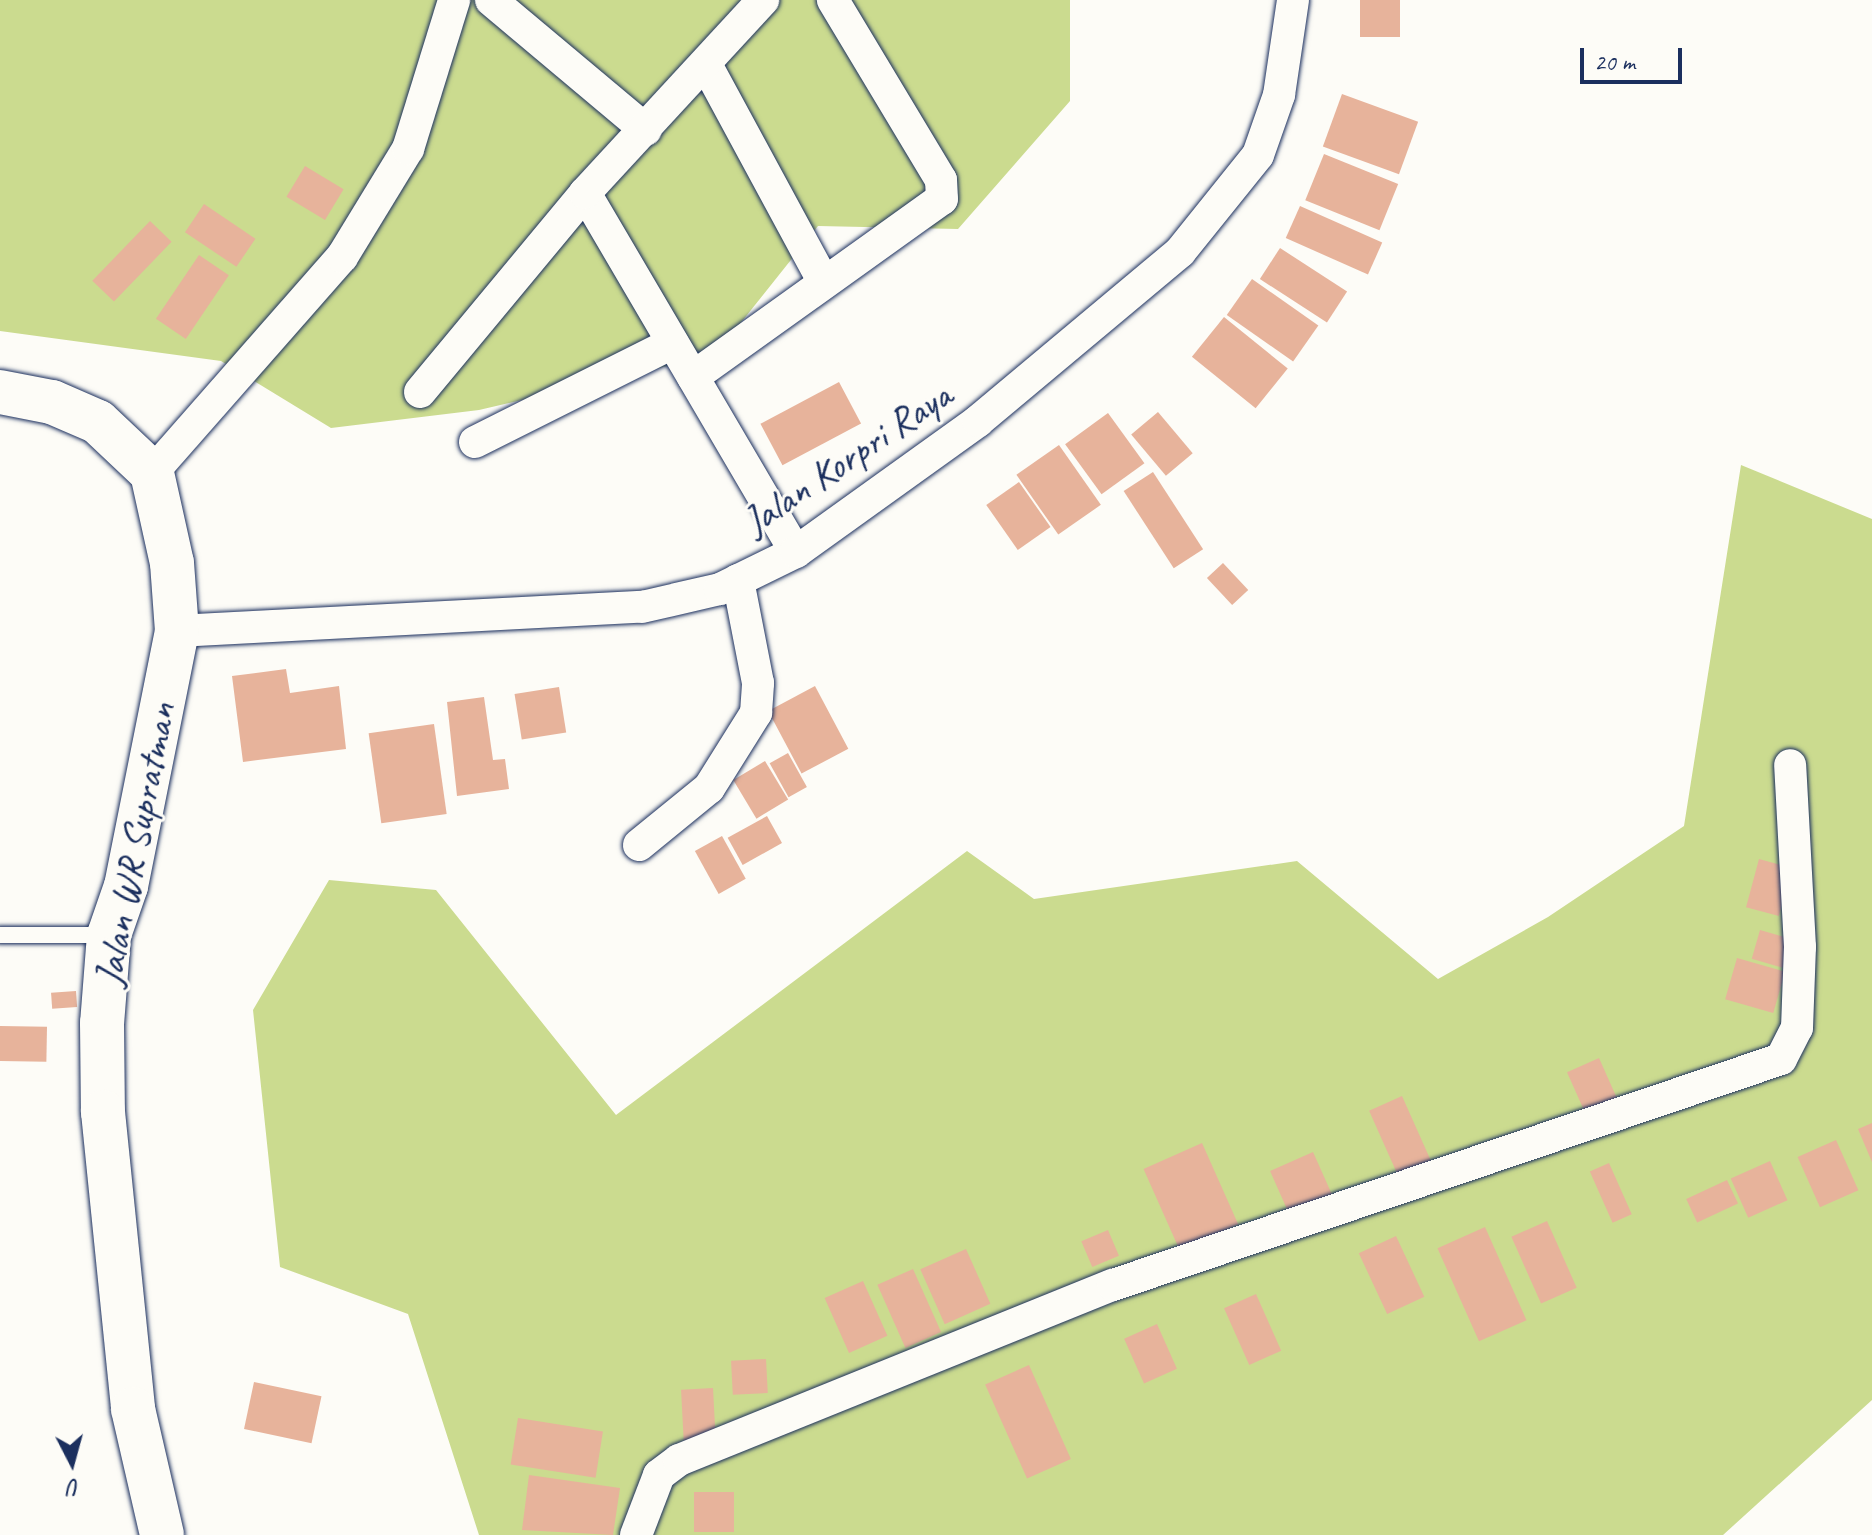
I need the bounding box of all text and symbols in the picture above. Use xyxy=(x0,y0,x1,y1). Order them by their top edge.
scale bar xyxy=(1584,32,1686,82)
text: 20 m xyxy=(1594,47,1635,77)
street label: Jalan Korpri Raya xyxy=(734,371,960,545)
street label: Jalan WR Supratman xyxy=(84,698,186,990)
north arrow xyxy=(32,1423,112,1503)
text: U xyxy=(68,1472,81,1501)

